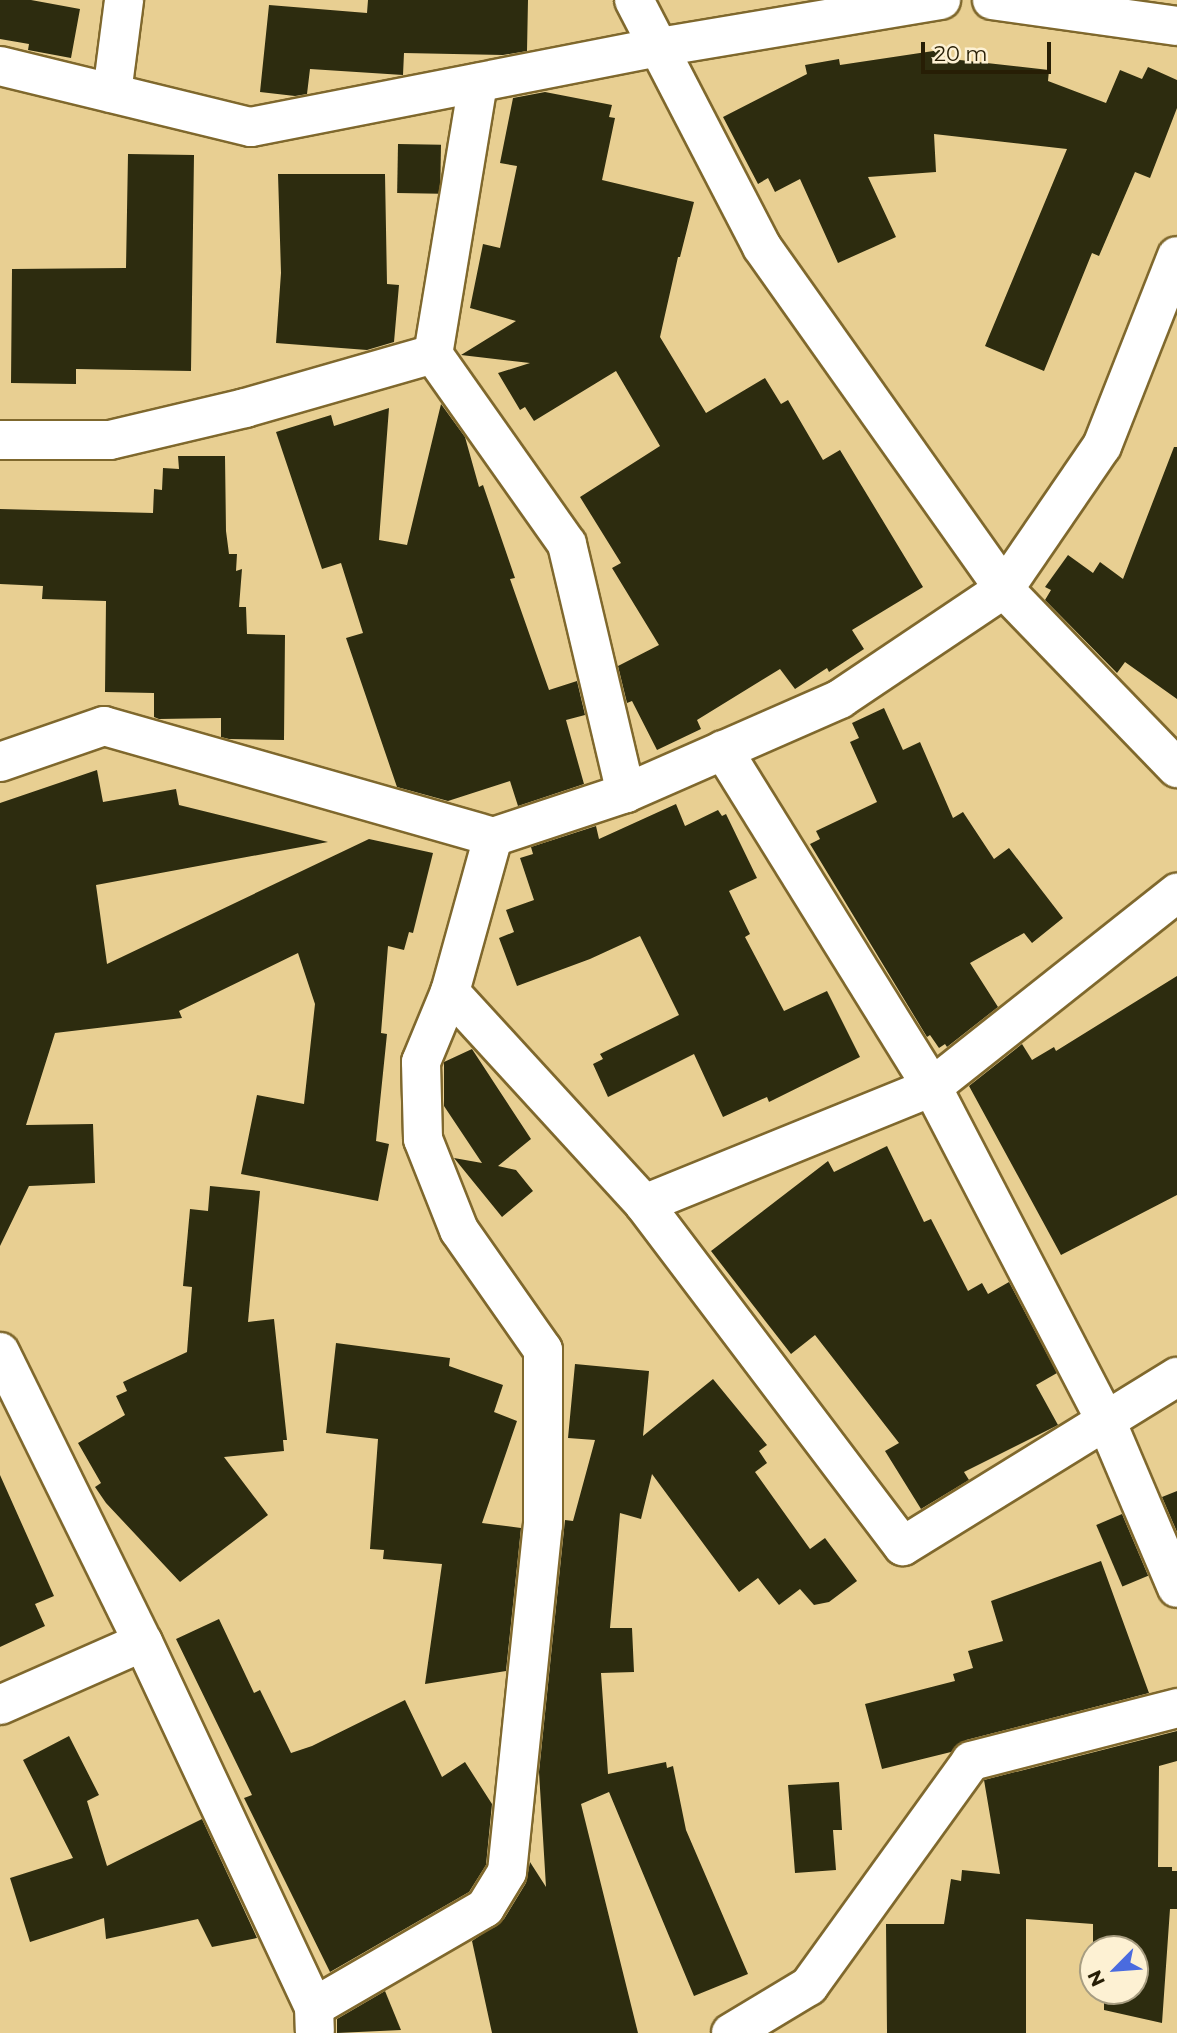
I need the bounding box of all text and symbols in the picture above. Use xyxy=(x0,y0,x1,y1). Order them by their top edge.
scale bar xyxy=(925,28,1054,72)
text: 20 m xyxy=(934,41,988,66)
north arrow xyxy=(1079,1935,1149,2005)
text: N xyxy=(1083,1966,1110,1990)

